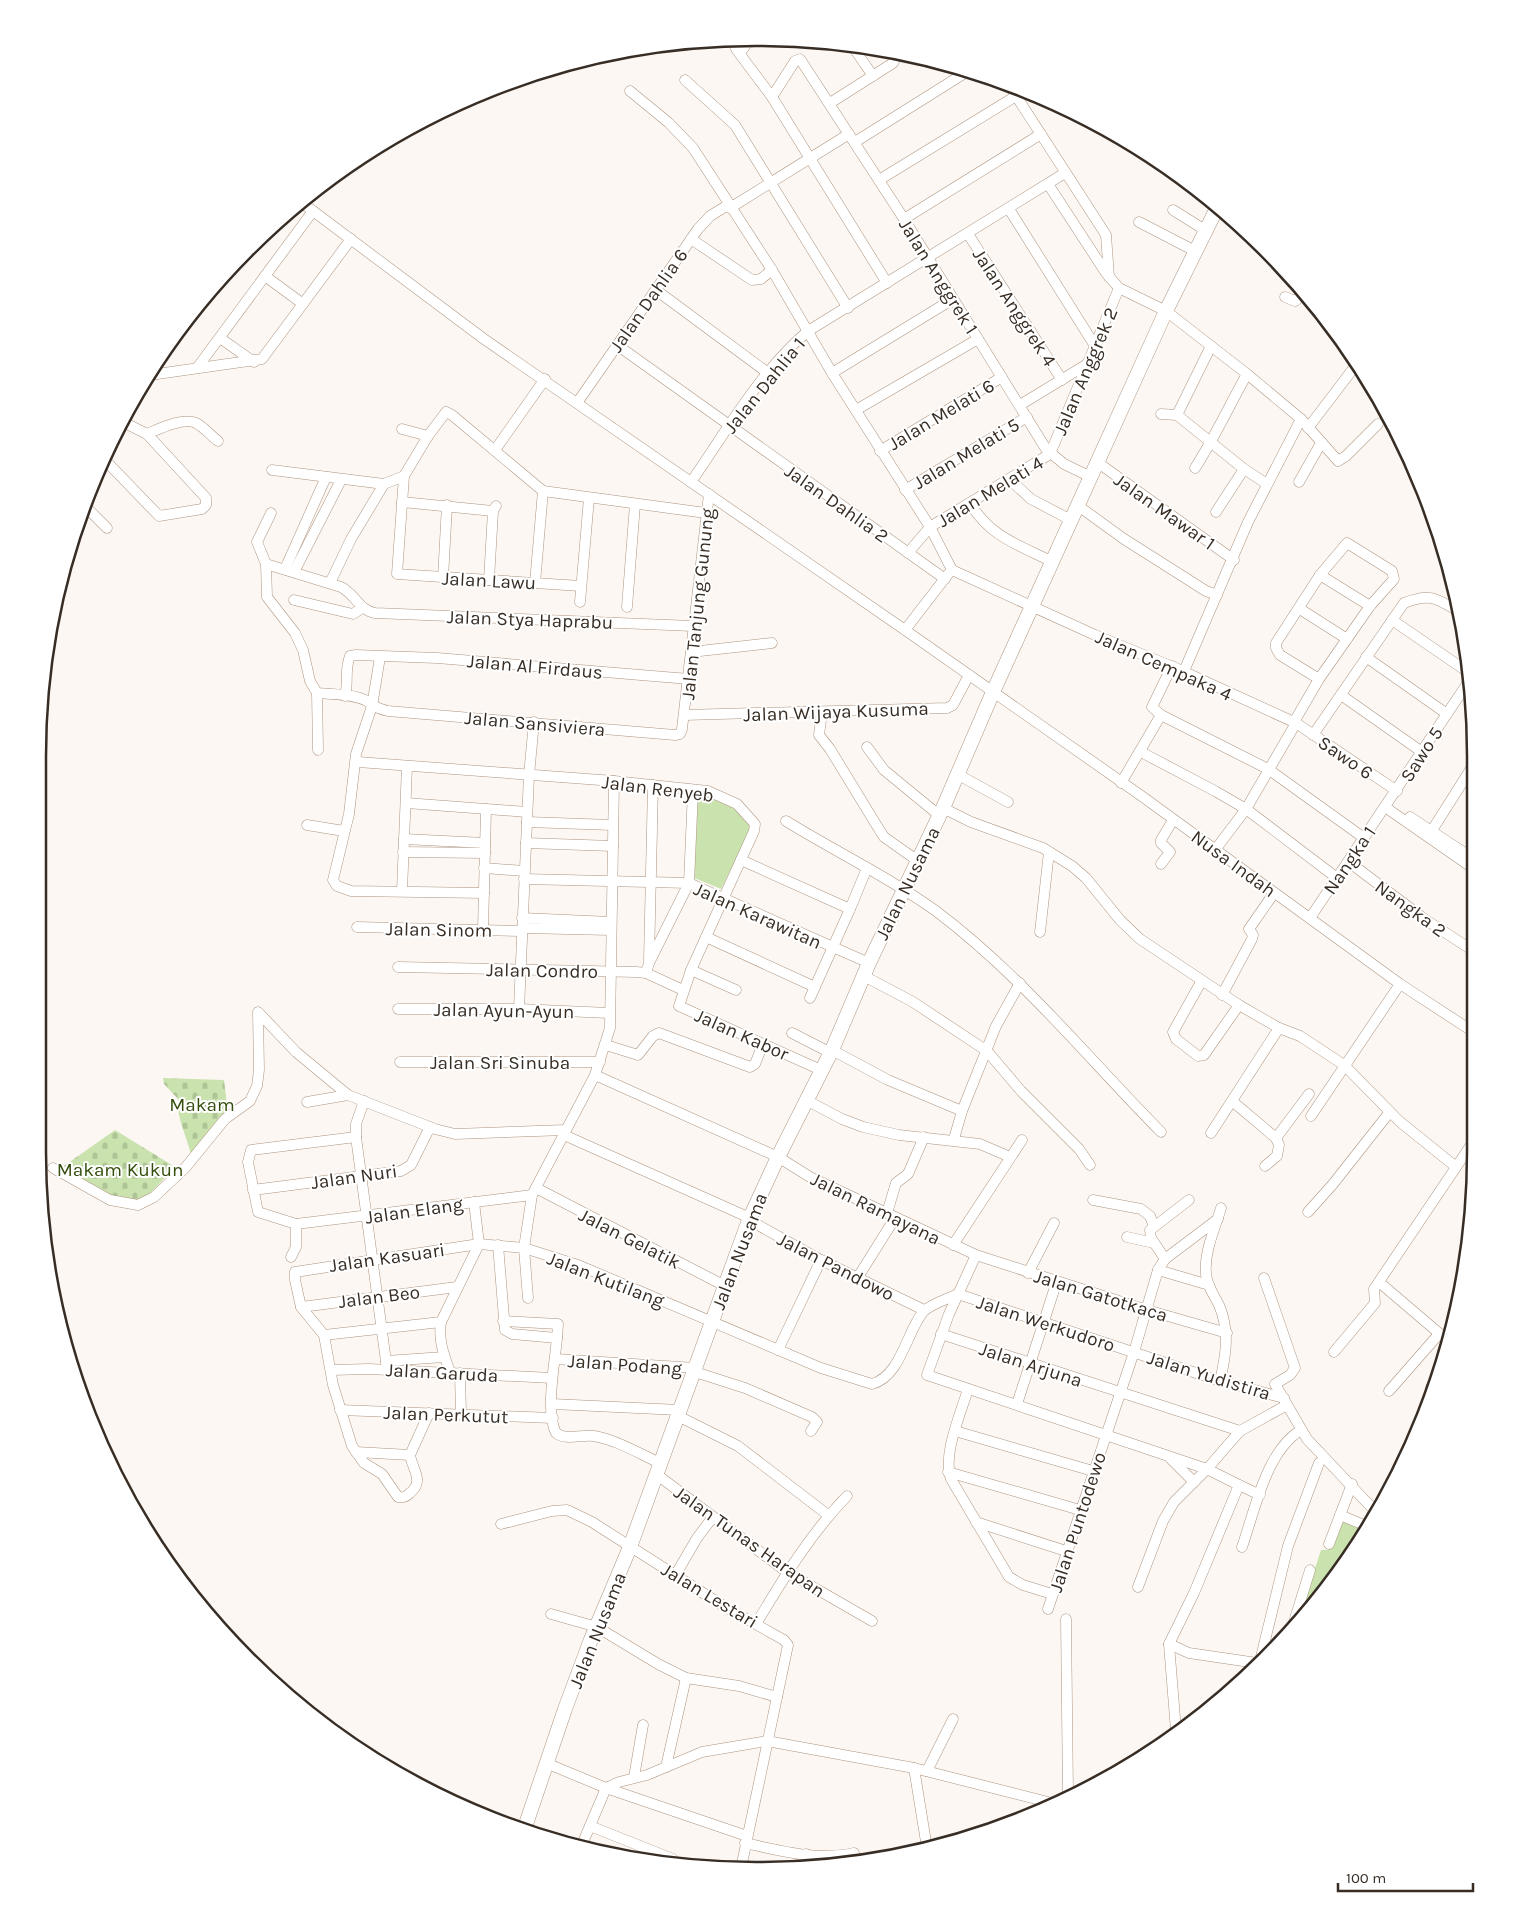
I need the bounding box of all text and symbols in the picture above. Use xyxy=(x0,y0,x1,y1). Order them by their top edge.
street label: Jalan Anggrek 1 xyxy=(894,215,982,338)
street label: Jalan Anggrek 4 xyxy=(968,244,1061,371)
street label: Jalan Dahlia 6 xyxy=(605,245,693,357)
street label: Jalan Anggrek 2 xyxy=(1049,304,1123,439)
street label: Jalan Dahlia 1 xyxy=(720,333,810,438)
street label: Jalan Melati 6 xyxy=(885,375,998,455)
street label: Jalan Melati 5 xyxy=(910,414,1023,494)
street label: Jalan Melati 4 xyxy=(934,451,1048,532)
street label: Jalan Dahlia 2 xyxy=(780,460,892,548)
street label: Jalan Mawar 1 xyxy=(1110,469,1219,555)
street label: Jalan Tanjung Gunung xyxy=(677,507,719,701)
street label: Jalan Lawu xyxy=(441,568,537,594)
street label: Jalan Stya Haprabu xyxy=(446,606,614,634)
street label: Jalan Cempaka 4 xyxy=(1092,626,1236,706)
street label: Jalan Al Firdaus xyxy=(466,650,604,684)
street label: Jalan Wijaya Kusuma xyxy=(743,698,929,726)
street label: Jalan Sansiviera xyxy=(464,707,606,741)
street label: Sawo 5 xyxy=(1396,723,1448,786)
street label: Sawo 6 xyxy=(1314,732,1377,784)
street label: Jalan Renyeb xyxy=(601,771,715,807)
street label: Nangka 1 xyxy=(1319,822,1381,899)
street label: Jalan Nusama xyxy=(871,823,945,944)
street label: Nusa Indah xyxy=(1187,826,1280,902)
street label: Nangka 2 xyxy=(1371,876,1450,942)
street label: Jalan Karawitan xyxy=(690,878,825,954)
street label: Jalan Sinom xyxy=(385,918,493,942)
street label: Jalan Condro xyxy=(486,959,598,983)
street label: Jalan Ayun-Ayun xyxy=(433,999,575,1023)
street label: Jalan Kabor xyxy=(691,1004,792,1065)
street label: Jalan Sri Sinuba xyxy=(430,1052,570,1074)
park label: Makam xyxy=(169,1094,235,1116)
park label: Makam Kukun xyxy=(57,1159,183,1181)
street label: Jalan Nuri xyxy=(310,1160,399,1194)
street label: Jalan Ramayana xyxy=(807,1168,944,1250)
street label: Jalan Nusama xyxy=(708,1190,772,1313)
street label: Jalan Elang xyxy=(364,1193,465,1229)
street label: Jalan Gelatik xyxy=(575,1204,684,1274)
street label: Jalan Pandowo xyxy=(773,1228,898,1306)
street label: Jalan Kasuari xyxy=(328,1239,446,1277)
street label: Jalan Kutilang xyxy=(544,1247,668,1312)
street label: Jalan Gatotkaca xyxy=(1031,1265,1170,1327)
street label: Jalan Beo xyxy=(337,1281,421,1313)
street label: Jalan Werkudoro xyxy=(974,1291,1118,1357)
street label: Jalan Arjuna xyxy=(976,1338,1085,1392)
street label: Jalan Yudistira xyxy=(1144,1347,1273,1405)
street label: Jalan Podang xyxy=(567,1350,683,1380)
street label: Jalan Garuda xyxy=(385,1359,499,1387)
street label: Jalan Perkutut xyxy=(383,1402,509,1428)
street label: Jalan Puntodewo xyxy=(1045,1449,1111,1595)
street label: Jalan Tunas Harapan xyxy=(670,1481,829,1602)
street label: Jalan Lestari xyxy=(657,1558,762,1633)
street label: Jalan Nusama xyxy=(565,1569,631,1692)
scale bar xyxy=(1338,1860,1473,1892)
text: 100 m xyxy=(1346,1869,1386,1887)

